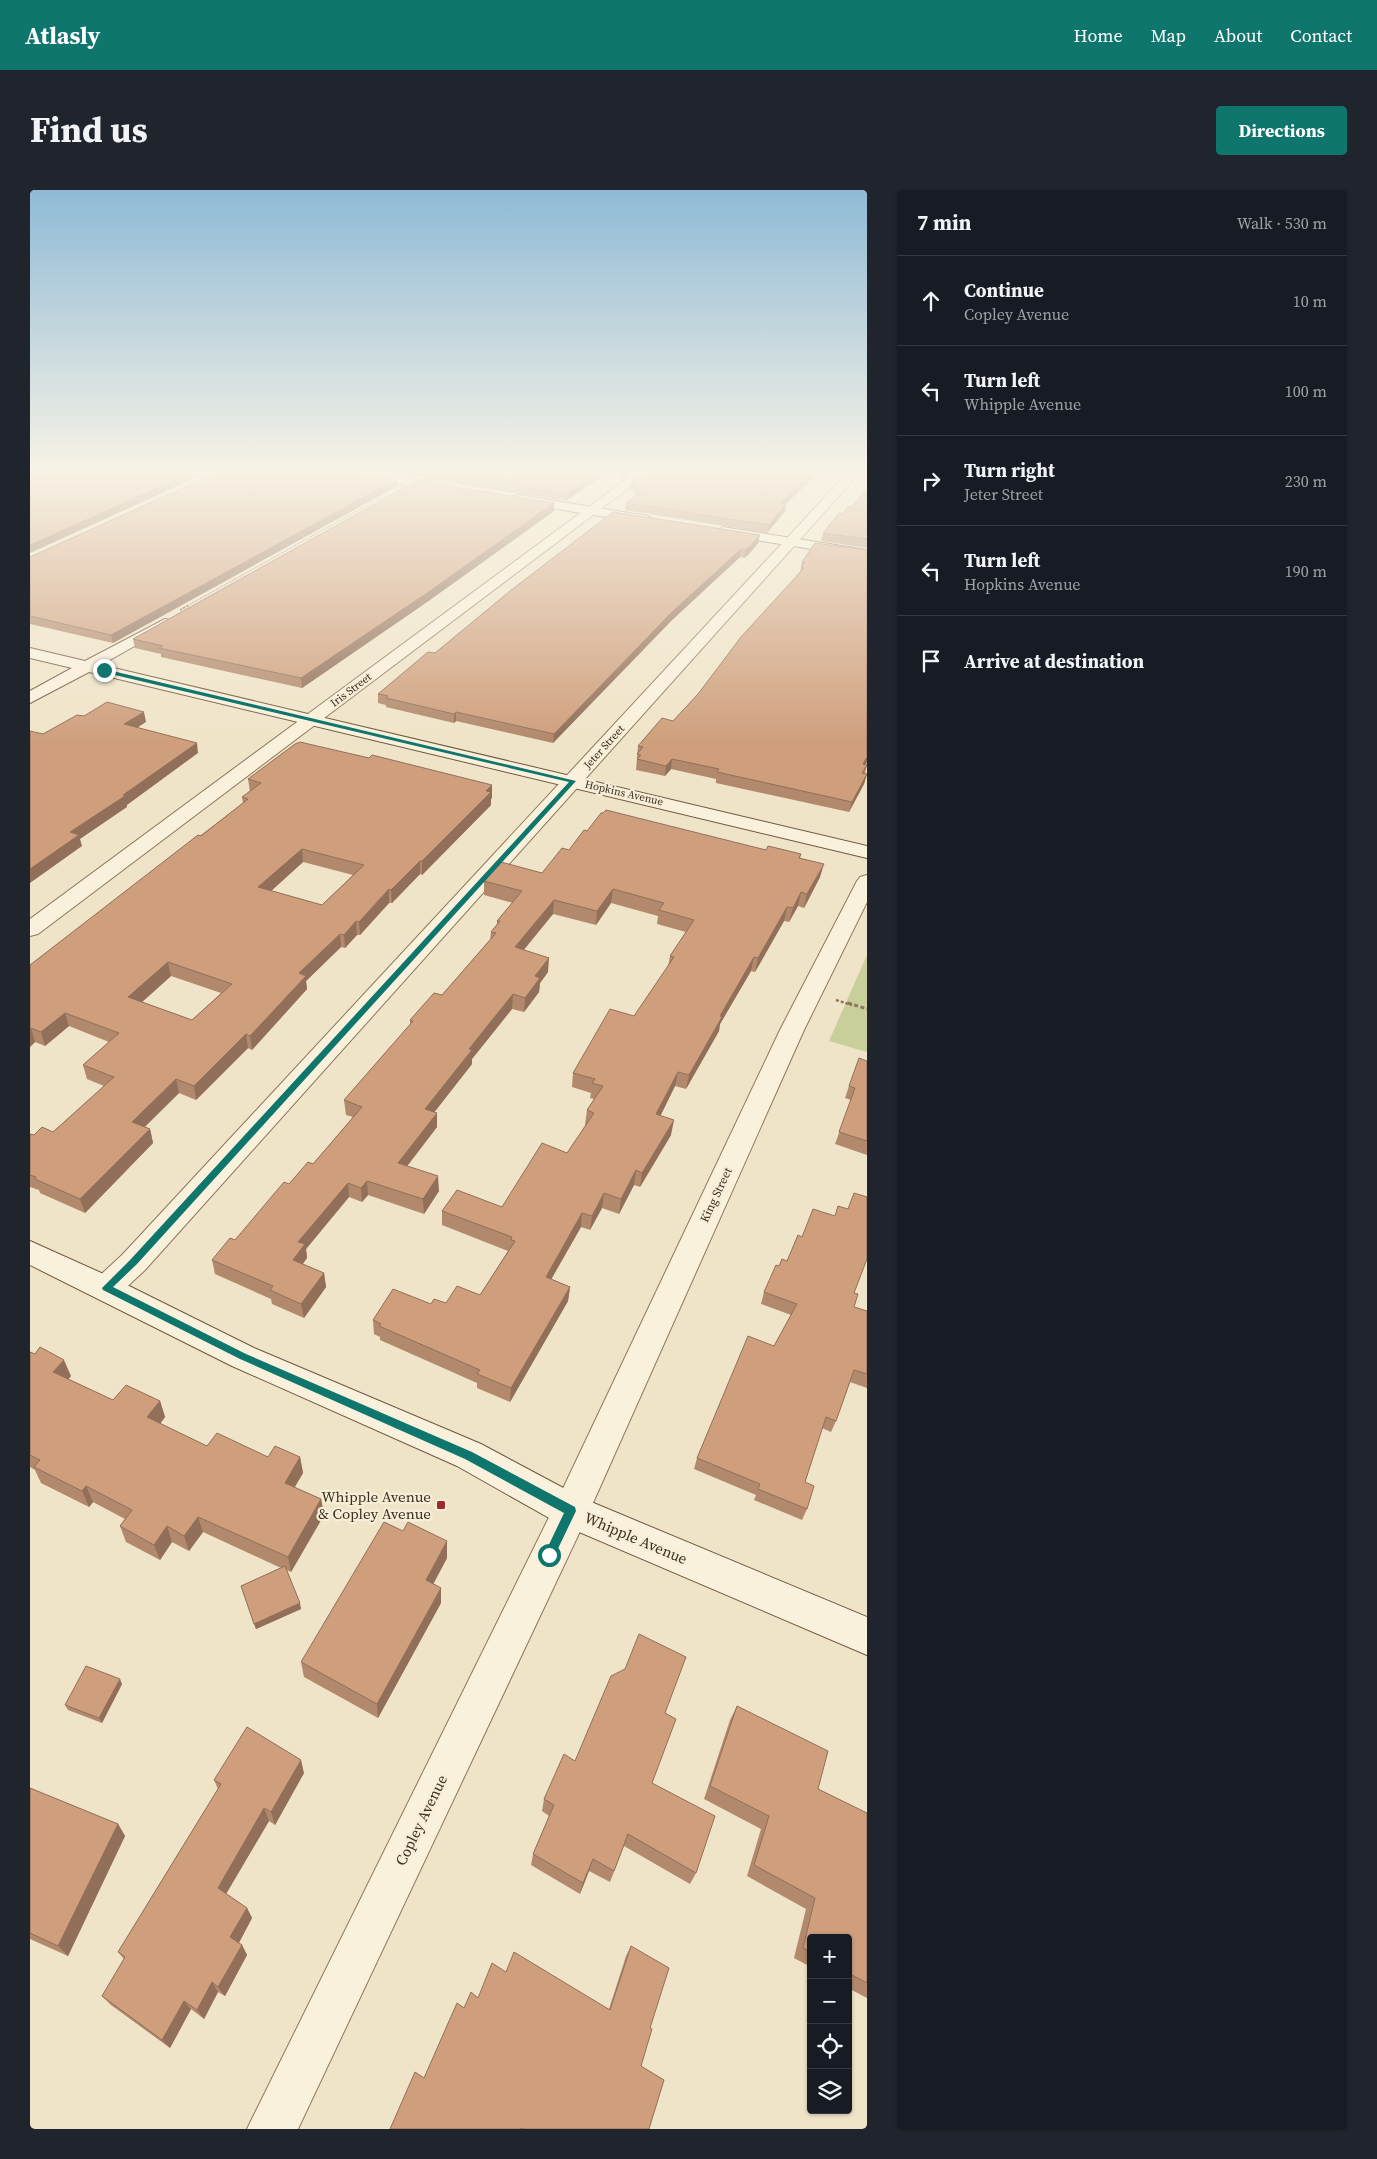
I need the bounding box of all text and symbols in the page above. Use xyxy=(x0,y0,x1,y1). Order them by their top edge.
text: Atlasly xyxy=(25,19,100,52)
text: Home xyxy=(1074,23,1123,48)
text: Map xyxy=(1151,23,1186,48)
text: About xyxy=(1214,23,1262,48)
text: Contact xyxy=(1290,23,1352,48)
text: Find us xyxy=(30,106,148,154)
button: Directions xyxy=(1216,106,1347,155)
text: 7 min xyxy=(917,208,972,237)
text: Walk · 530 m xyxy=(1237,212,1327,234)
text: Continue xyxy=(964,277,1044,303)
icon: ahead xyxy=(917,287,945,315)
text: 10 m xyxy=(1293,290,1327,312)
text: Copley Avenue xyxy=(964,303,1069,325)
text: Turn left xyxy=(964,367,1040,393)
icon: left xyxy=(917,377,945,405)
text: 100 m xyxy=(1285,380,1327,402)
text: Whipple Avenue xyxy=(964,393,1081,415)
text: Turn right xyxy=(964,457,1055,483)
icon: right xyxy=(917,467,945,495)
text: 230 m xyxy=(1285,470,1327,492)
text: Jeter Street xyxy=(964,483,1043,505)
text: Turn left xyxy=(964,547,1040,573)
icon: left xyxy=(917,557,945,585)
text: 190 m xyxy=(1285,560,1327,582)
text: Hopkins Avenue xyxy=(964,573,1081,595)
icon: arrive xyxy=(917,647,945,675)
text: Arrive at destination xyxy=(964,648,1144,674)
route end xyxy=(93,659,116,682)
street label: Iris Street xyxy=(327,669,375,710)
street label: Jeter Street xyxy=(580,721,628,773)
street label: Hopkins Avenue xyxy=(583,777,665,809)
street label: King Street xyxy=(696,1165,736,1225)
place label: Whipple Avenue & Copley Avenue xyxy=(318,1486,431,1524)
marker: Whipple Avenue & Copley Avenue xyxy=(435,1499,447,1511)
street label: Whipple Avenue xyxy=(581,1507,691,1569)
route start xyxy=(538,1544,561,1567)
street label: Copley Avenue xyxy=(390,1771,452,1869)
map controls xyxy=(807,1934,852,2114)
button: + xyxy=(807,1934,852,1979)
button: − xyxy=(807,1979,852,2024)
button: locate xyxy=(807,2024,852,2069)
button: layers xyxy=(807,2069,852,2114)

